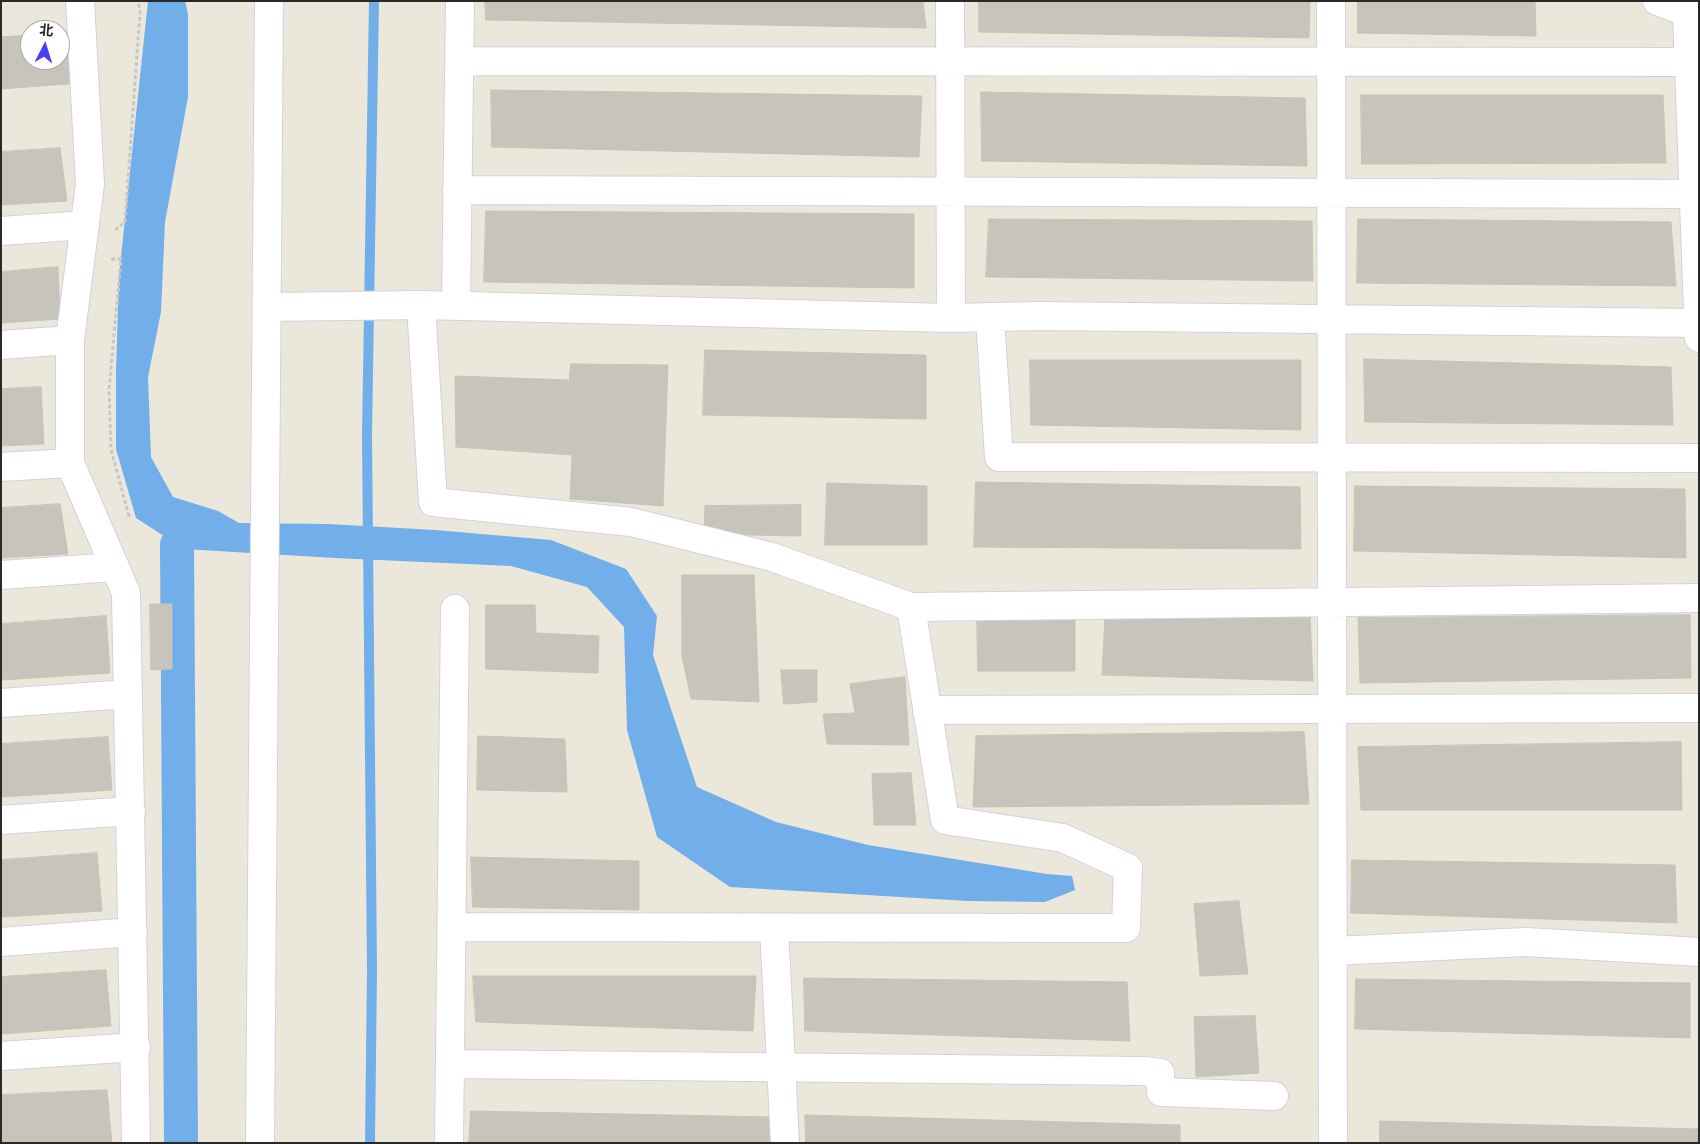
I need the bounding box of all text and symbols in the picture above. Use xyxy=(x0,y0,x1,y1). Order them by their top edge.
north arrow xyxy=(20,20,70,70)
text: 北 xyxy=(39,21,54,40)

